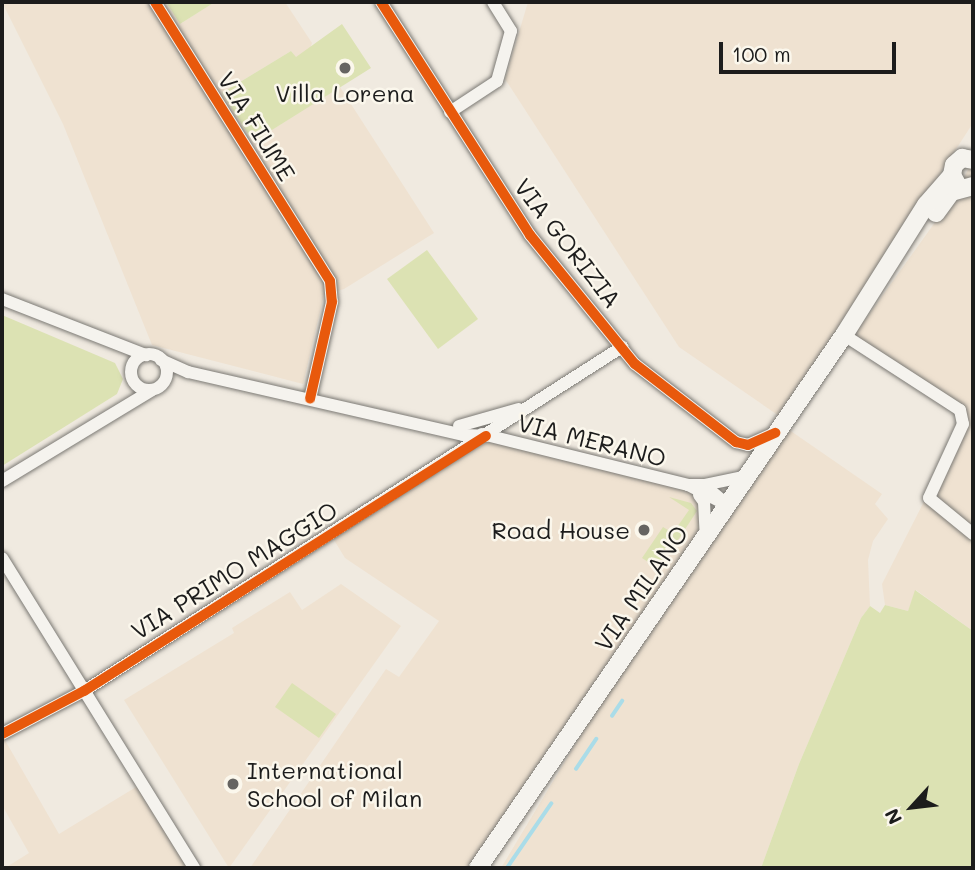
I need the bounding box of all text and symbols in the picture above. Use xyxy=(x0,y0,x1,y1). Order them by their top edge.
scale bar xyxy=(723,28,900,72)
text: 100 m xyxy=(732,40,791,67)
marker: Villa Lorena xyxy=(337,60,353,76)
street label: VIA FIUME xyxy=(212,66,302,186)
place label: Villa Lorena xyxy=(275,79,415,107)
street label: VIA GORIZIA xyxy=(509,173,627,313)
street label: VIA MERANO xyxy=(515,408,669,472)
street label: VIA PRIMO MAGGIO xyxy=(126,495,342,645)
place label: Road House xyxy=(492,516,630,544)
street label: VIA MILANO xyxy=(588,520,694,656)
marker: Road House xyxy=(636,522,652,538)
place label: International School of Milan xyxy=(247,756,422,812)
north arrow xyxy=(877,772,947,842)
marker: International School of Milan xyxy=(225,776,241,792)
text: N xyxy=(878,805,907,829)

